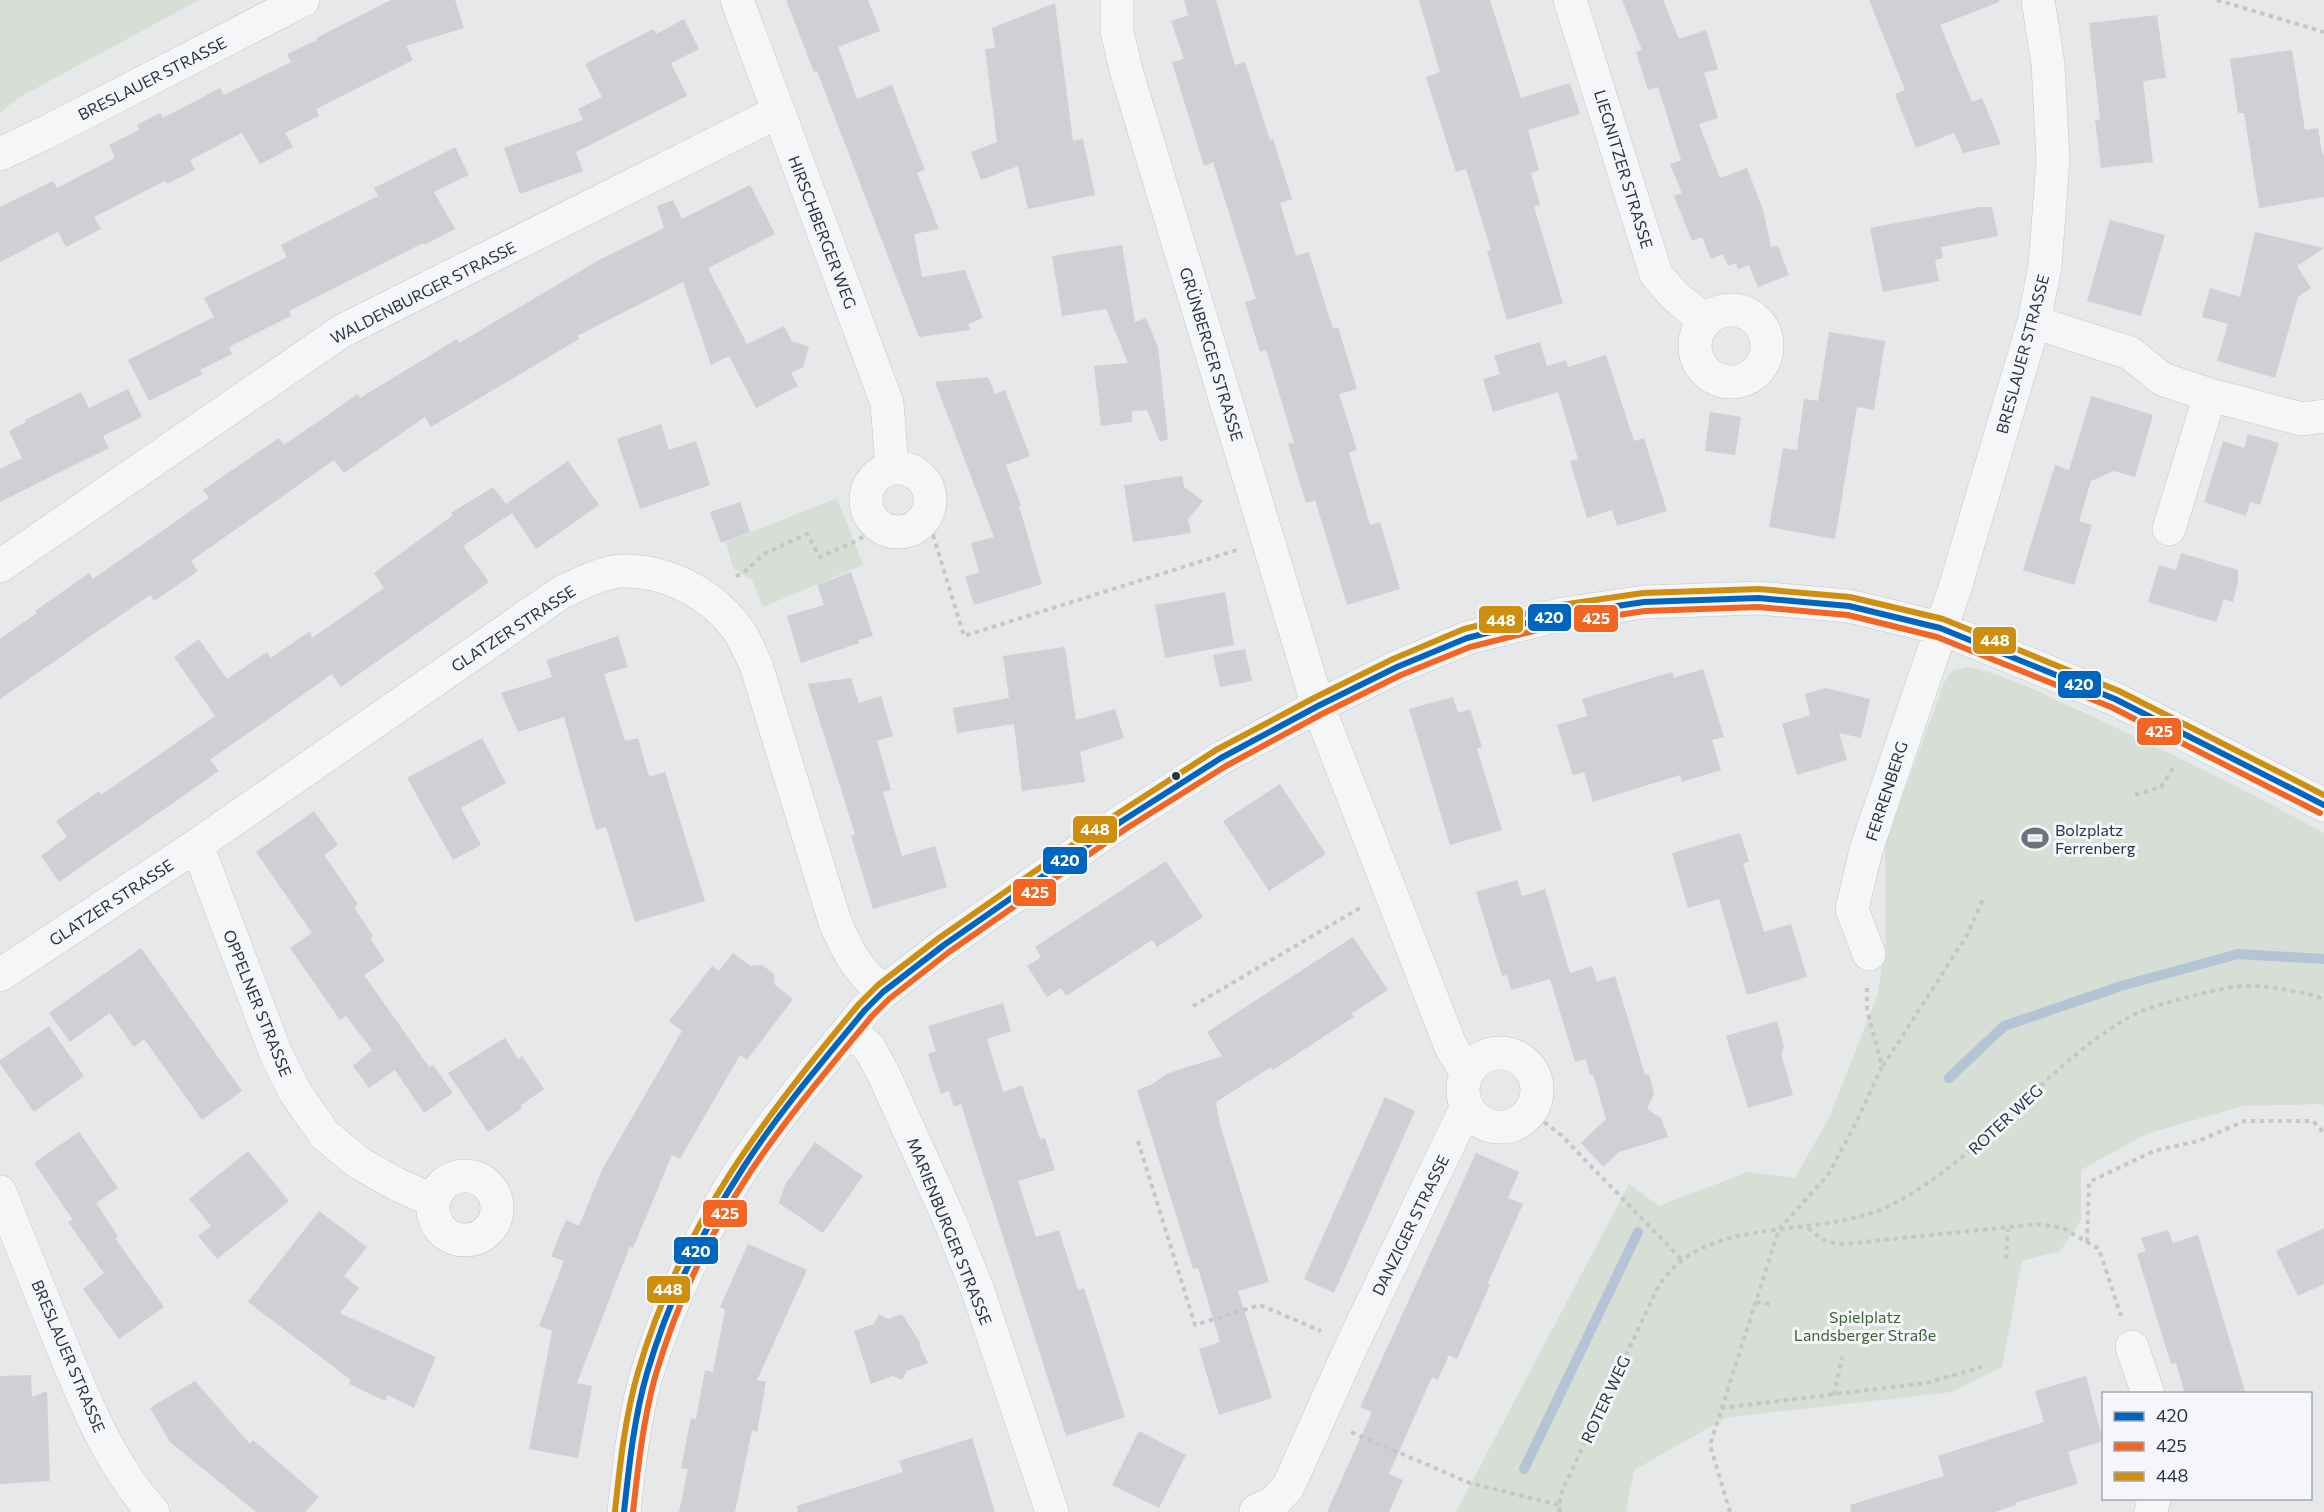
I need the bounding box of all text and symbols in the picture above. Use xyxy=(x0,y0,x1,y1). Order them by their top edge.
street label: BRESLAUER STRASSE xyxy=(75,32,229,124)
street label: LIEGNITZER STRASSE xyxy=(1591,87,1657,251)
street label: HIRSCHBERGER WEG xyxy=(785,153,861,311)
street label: WALDENBURGER STRASSE xyxy=(327,237,519,347)
street label: GRÜNBERGER STRASSE xyxy=(1177,265,1247,443)
street label: BRESLAUER STRASSE xyxy=(1992,272,2052,436)
street label: GLATZER STRASSE xyxy=(447,581,579,675)
line badge: 420 xyxy=(1527,603,1572,632)
line badge: 425 xyxy=(1573,604,1619,633)
line badge: 448 xyxy=(1478,605,1524,634)
text: 420 xyxy=(1534,607,1564,626)
text: 425 xyxy=(1582,608,1610,627)
text: 448 xyxy=(1486,610,1516,629)
line badge: 448 xyxy=(1972,626,2017,655)
text: 448 xyxy=(1980,630,2010,649)
line badge: 420 xyxy=(2057,670,2102,699)
text: 420 xyxy=(2064,674,2094,693)
line badge: 425 xyxy=(2136,717,2182,746)
text: 425 xyxy=(2145,721,2173,740)
street label: FERRENBERG xyxy=(1861,739,1911,843)
unlabelled marker xyxy=(1170,770,1182,782)
line badge: 448 xyxy=(1072,815,1118,844)
text: 448 xyxy=(1080,819,1110,838)
place label: Bolzplatz Ferrenberg xyxy=(2055,820,2136,857)
sports icon: Bolzplatz Ferrenberg xyxy=(2020,823,2050,853)
line badge: 420 xyxy=(1042,846,1088,875)
text: 420 xyxy=(1050,850,1080,869)
street label: GLATZER STRASSE xyxy=(45,855,177,949)
line badge: 425 xyxy=(1012,878,1057,907)
text: 425 xyxy=(1021,882,1049,901)
street label: OPPELNER STRASSE xyxy=(220,927,296,1079)
street label: ROTER WEG xyxy=(1964,1080,2046,1158)
street label: MARIENBURGER STRASSE xyxy=(904,1135,996,1327)
street label: DANZIGER STRASSE xyxy=(1368,1152,1452,1298)
line badge: 425 xyxy=(702,1199,748,1228)
text: 425 xyxy=(711,1203,739,1222)
line badge: 420 xyxy=(673,1236,719,1265)
text: 420 xyxy=(681,1241,711,1260)
line badge: 448 xyxy=(646,1275,691,1304)
street label: BRESLAUER STRASSE xyxy=(28,1277,110,1435)
text: 448 xyxy=(653,1279,683,1298)
park label: Spielplatz Landsberger Straße xyxy=(1794,1307,1936,1344)
street label: ROTER WEG xyxy=(1577,1352,1633,1446)
legend xyxy=(2102,1392,2312,1500)
text: 420 xyxy=(2156,1404,2188,1426)
text: 425 xyxy=(2156,1434,2187,1456)
text: 448 xyxy=(2156,1464,2189,1486)

